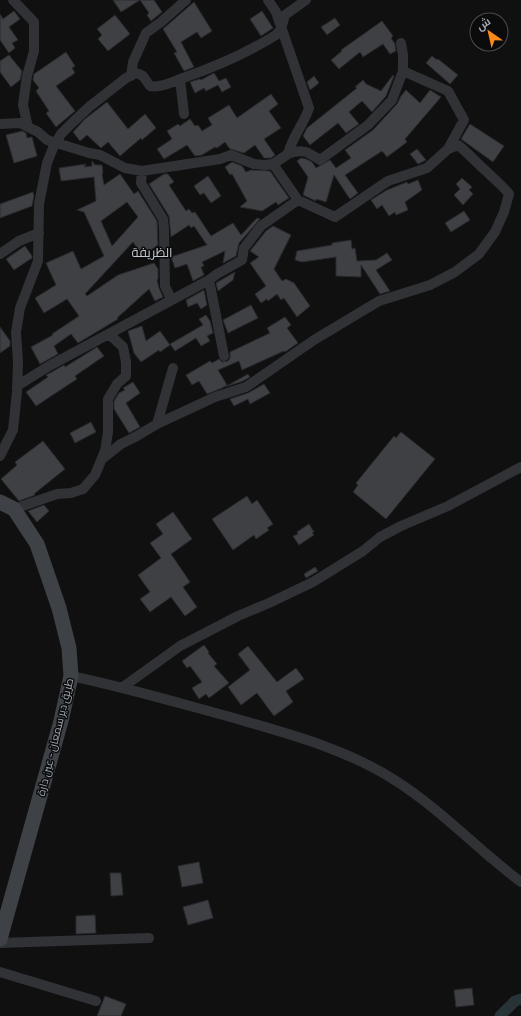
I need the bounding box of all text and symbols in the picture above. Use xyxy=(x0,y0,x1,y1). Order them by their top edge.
north arrow xyxy=(469,12,509,52)
text: ش xyxy=(474,14,493,33)
district label: الظريفة xyxy=(131,244,173,260)
street label: طريق دير سمعان - عين دارة xyxy=(34,677,76,797)

